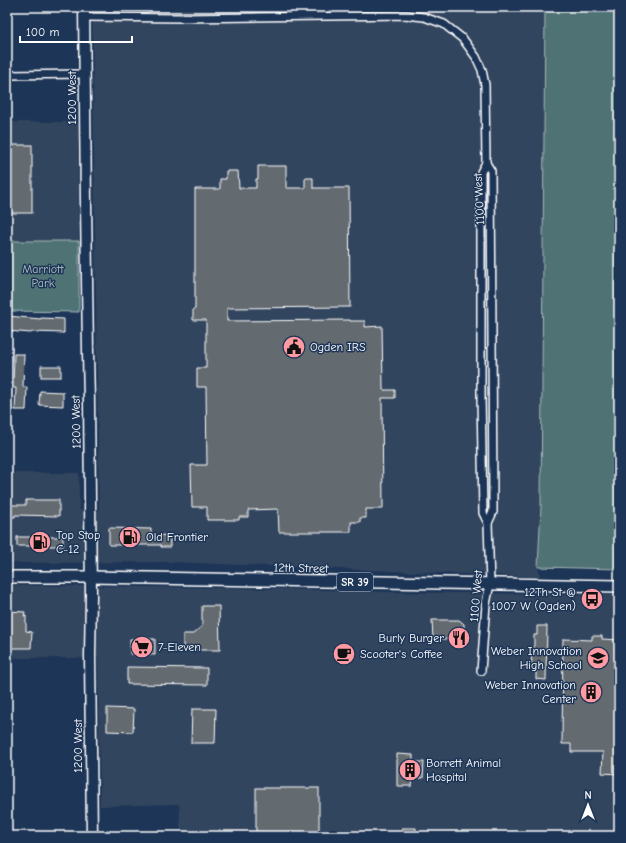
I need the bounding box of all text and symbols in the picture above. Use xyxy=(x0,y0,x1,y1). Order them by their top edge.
scale bar xyxy=(20,18,132,44)
text: 100 m xyxy=(26,25,59,39)
street label: 1200 West xyxy=(65,71,79,125)
street label: 1100 West xyxy=(471,172,487,225)
park label: Marriott Park xyxy=(22,262,64,290)
public building icon: Ogden IRS xyxy=(281,334,307,360)
place label: Ogden IRS xyxy=(310,340,366,354)
street label: 1200 West xyxy=(69,394,83,449)
fuel station icon: Old Frontier xyxy=(117,524,143,550)
place label: Top Stop C-12 xyxy=(56,528,100,556)
fuel station icon: Top Stop C-12 xyxy=(27,529,53,555)
place label: Old Frontier xyxy=(146,530,208,544)
street label: 12th Street xyxy=(273,561,329,575)
street label: 1100 West xyxy=(467,569,485,623)
road number: SR 39 xyxy=(337,573,373,591)
place label: 12Th St @ 1007 W (Ogden) xyxy=(491,585,576,613)
bus stop icon: 12Th St @ 1007 W (Ogden) xyxy=(579,586,605,612)
restaurant icon: Burly Burger xyxy=(446,625,472,651)
place label: Burly Burger xyxy=(379,631,444,645)
supermarket icon: 7-Eleven xyxy=(129,634,155,660)
place label: 7-Eleven xyxy=(158,640,201,654)
cafe icon: Scooter's Coffee xyxy=(331,641,357,667)
place label: Weber Innovation High School xyxy=(491,644,582,672)
school or university icon: Weber Innovation High School xyxy=(585,645,611,671)
place label: Scooter's Coffee xyxy=(360,647,442,661)
place label: Weber Innovation Center xyxy=(485,678,576,706)
building icon: Weber Innovation Center xyxy=(578,679,604,705)
street label: 1200 West xyxy=(71,719,85,773)
place label: Borrett Animal Hospital xyxy=(426,756,501,784)
building icon: Borrett Animal Hospital xyxy=(397,757,423,783)
north arrow xyxy=(568,785,608,825)
text: N xyxy=(584,789,592,802)

